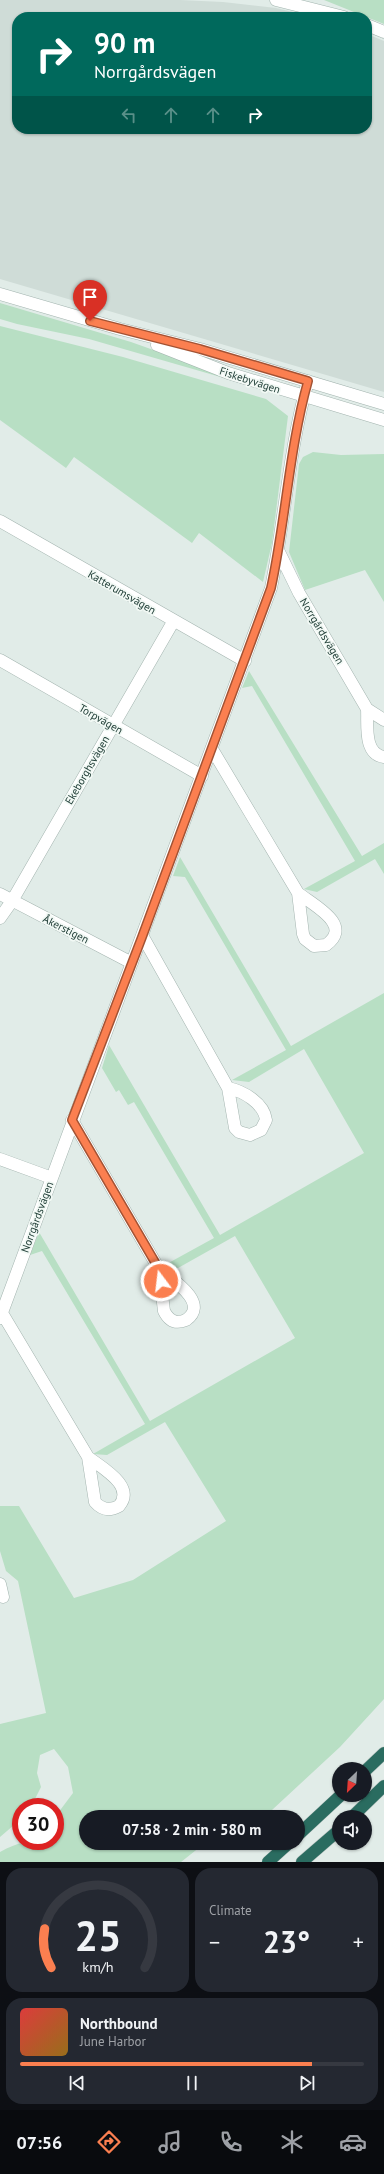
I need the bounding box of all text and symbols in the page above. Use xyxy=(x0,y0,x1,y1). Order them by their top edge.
text: 90 m xyxy=(94,24,155,61)
icon: right xyxy=(28,28,80,80)
text: Norrgårdsvägen xyxy=(94,60,216,83)
icon: left xyxy=(118,104,140,126)
icon: ahead xyxy=(160,104,182,126)
icon: ahead xyxy=(202,104,224,126)
icon: right xyxy=(244,104,266,126)
pin xyxy=(73,280,107,321)
icon: arrive xyxy=(79,286,101,308)
street label: Fiskebyvägen xyxy=(218,364,282,396)
street label: Katterumsvägen xyxy=(85,567,159,617)
street label: Norrgårdsvägen xyxy=(297,595,347,667)
street label: Torpvägen xyxy=(77,701,125,737)
street label: Ekeborghsvägen xyxy=(62,733,112,807)
street label: Åkerstigen xyxy=(41,911,91,947)
street label: Norrgårdsvägen xyxy=(18,1180,56,1254)
position arrow xyxy=(140,1260,182,1302)
north arrow xyxy=(332,1762,372,1802)
map controls xyxy=(332,1762,372,1850)
speed limit sign: 30 xyxy=(12,1798,64,1850)
button: sound xyxy=(332,1810,372,1850)
text: 07:58 · 2 min · 580 m xyxy=(123,1820,261,1839)
text: Climate xyxy=(209,1902,252,1919)
text: 25 xyxy=(74,1909,121,1962)
text: 23° xyxy=(263,1922,310,1961)
text: − xyxy=(209,1928,220,1956)
text: + xyxy=(353,1928,364,1956)
text: km/h xyxy=(82,1957,113,1976)
text: Northbound xyxy=(80,2014,157,2033)
text: June Harbor xyxy=(80,2033,146,2050)
icon: previous xyxy=(66,2072,88,2094)
icon: pause xyxy=(181,2072,203,2094)
icon: next xyxy=(296,2072,318,2094)
icon: directions xyxy=(95,2128,123,2156)
icon: music xyxy=(156,2128,184,2156)
icon: phone xyxy=(217,2128,245,2156)
icon: climate xyxy=(278,2128,306,2156)
icon: car xyxy=(339,2128,367,2156)
text: 07:56 xyxy=(17,2131,62,2154)

